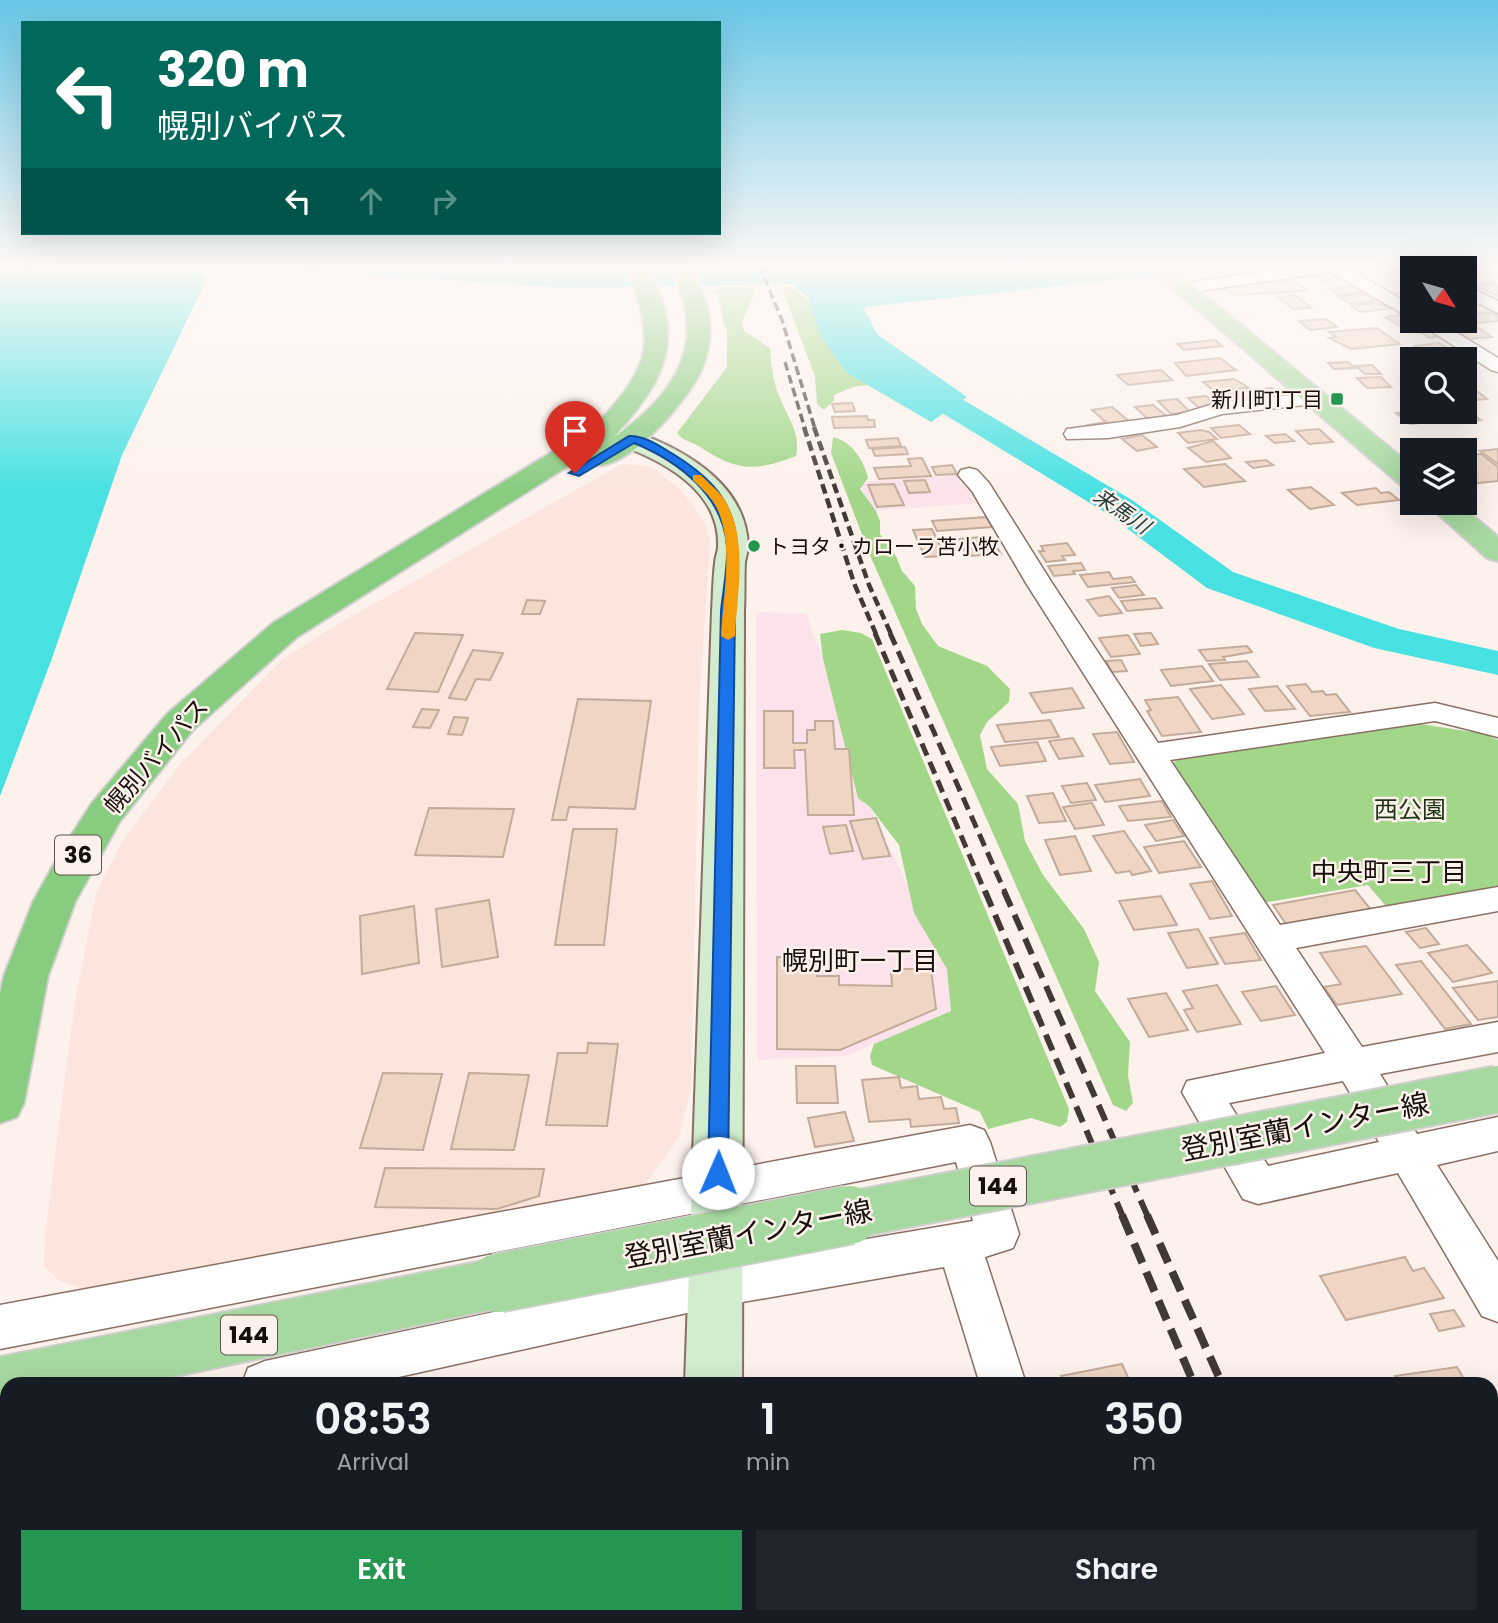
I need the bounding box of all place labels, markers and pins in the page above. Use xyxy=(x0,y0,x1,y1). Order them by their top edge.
place label: 新川町1丁目 xyxy=(1211,385,1323,414)
marker: 新川町1丁目 xyxy=(1329,391,1345,407)
pin xyxy=(545,401,605,473)
place label: トヨタ・カローラ苫小牧 xyxy=(768,532,999,561)
marker: トヨタ・カローラ苫小牧 xyxy=(746,538,762,554)

